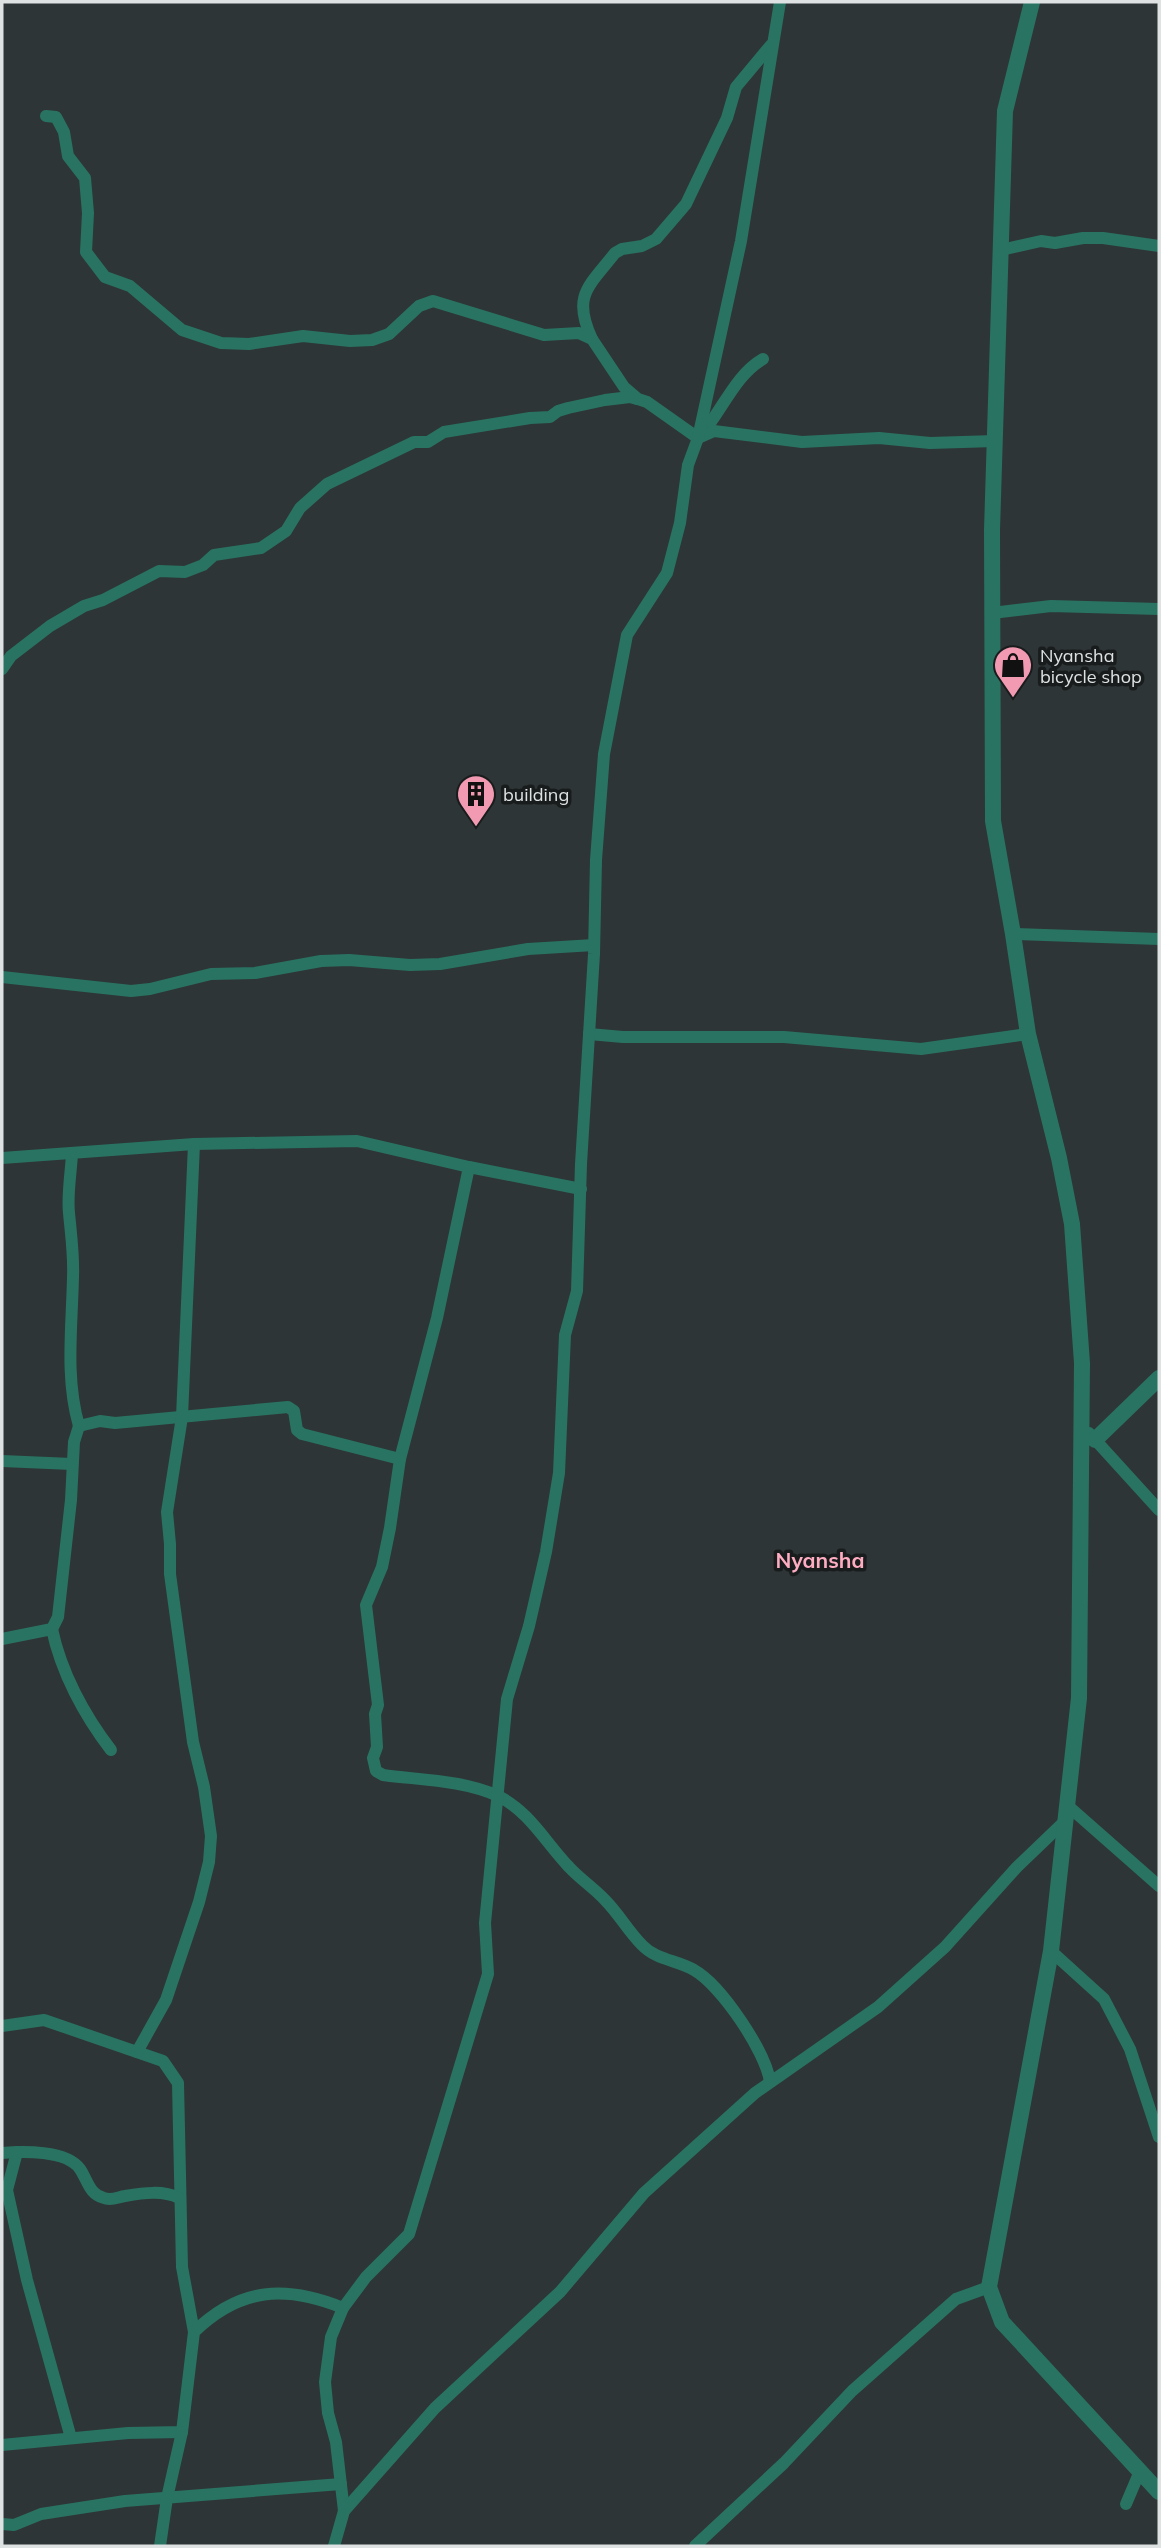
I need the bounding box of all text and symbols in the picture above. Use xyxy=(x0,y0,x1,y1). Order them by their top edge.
shop icon: Nyansha bicycle shop xyxy=(992,644,1034,699)
place label: Nyansha bicycle shop xyxy=(1040,644,1142,688)
building icon: building xyxy=(455,773,497,828)
place label: building xyxy=(503,783,569,806)
district label: Nyansha xyxy=(776,1547,864,1573)

